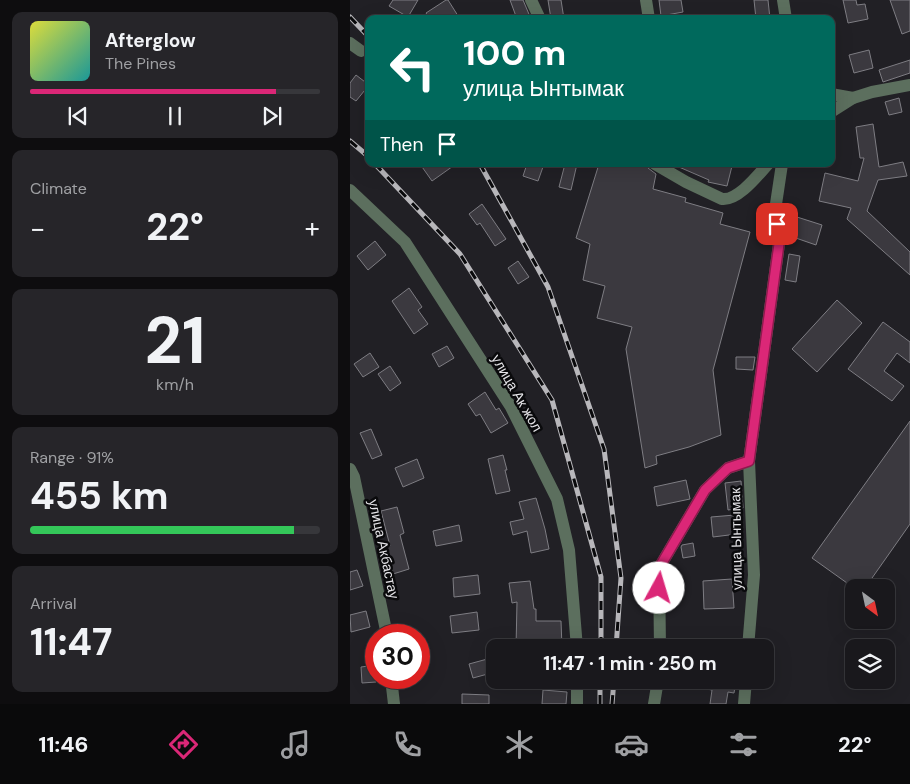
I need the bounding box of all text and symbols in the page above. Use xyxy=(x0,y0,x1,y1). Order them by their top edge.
text: Afterglow xyxy=(105,28,196,53)
text: 100 m xyxy=(463,30,566,76)
icon: left xyxy=(380,35,445,100)
text: The Pines xyxy=(105,53,176,74)
text: улица Ынтымак xyxy=(463,74,624,103)
icon: previous xyxy=(64,102,92,130)
icon: pause xyxy=(161,102,189,130)
icon: next xyxy=(258,102,286,130)
icon: arrive xyxy=(433,130,461,158)
text: Then xyxy=(380,132,423,157)
text: Climate xyxy=(30,178,87,199)
text: 22° xyxy=(146,202,204,252)
pin xyxy=(756,203,798,245)
text: − xyxy=(30,210,45,247)
text: + xyxy=(305,210,320,247)
icon: arrive xyxy=(763,210,791,238)
text: 21 xyxy=(144,299,206,383)
street label: улица Ак жол xyxy=(488,351,546,435)
text: km/h xyxy=(156,374,194,395)
text: Range · 91% xyxy=(30,447,114,468)
text: 455 km xyxy=(30,471,169,521)
street label: улица Ынтымак xyxy=(726,487,746,590)
street label: улица Акбастау xyxy=(365,498,403,600)
position arrow xyxy=(632,561,684,613)
north arrow xyxy=(845,579,895,629)
map controls xyxy=(845,579,895,689)
text: Arrival xyxy=(30,593,77,614)
text: 11:47 xyxy=(30,617,112,667)
speed limit sign: 30 xyxy=(365,624,430,689)
button: layers xyxy=(845,639,895,689)
text: 11:47 · 1 min · 250 m xyxy=(543,651,717,676)
icon: directions xyxy=(166,727,201,762)
icon: music xyxy=(278,727,313,762)
icon: phone xyxy=(390,727,425,762)
icon: climate xyxy=(502,727,537,762)
icon: car xyxy=(614,727,649,762)
icon: filters xyxy=(726,727,761,762)
text: 11:46 xyxy=(39,730,88,759)
text: 22° xyxy=(838,730,871,759)

